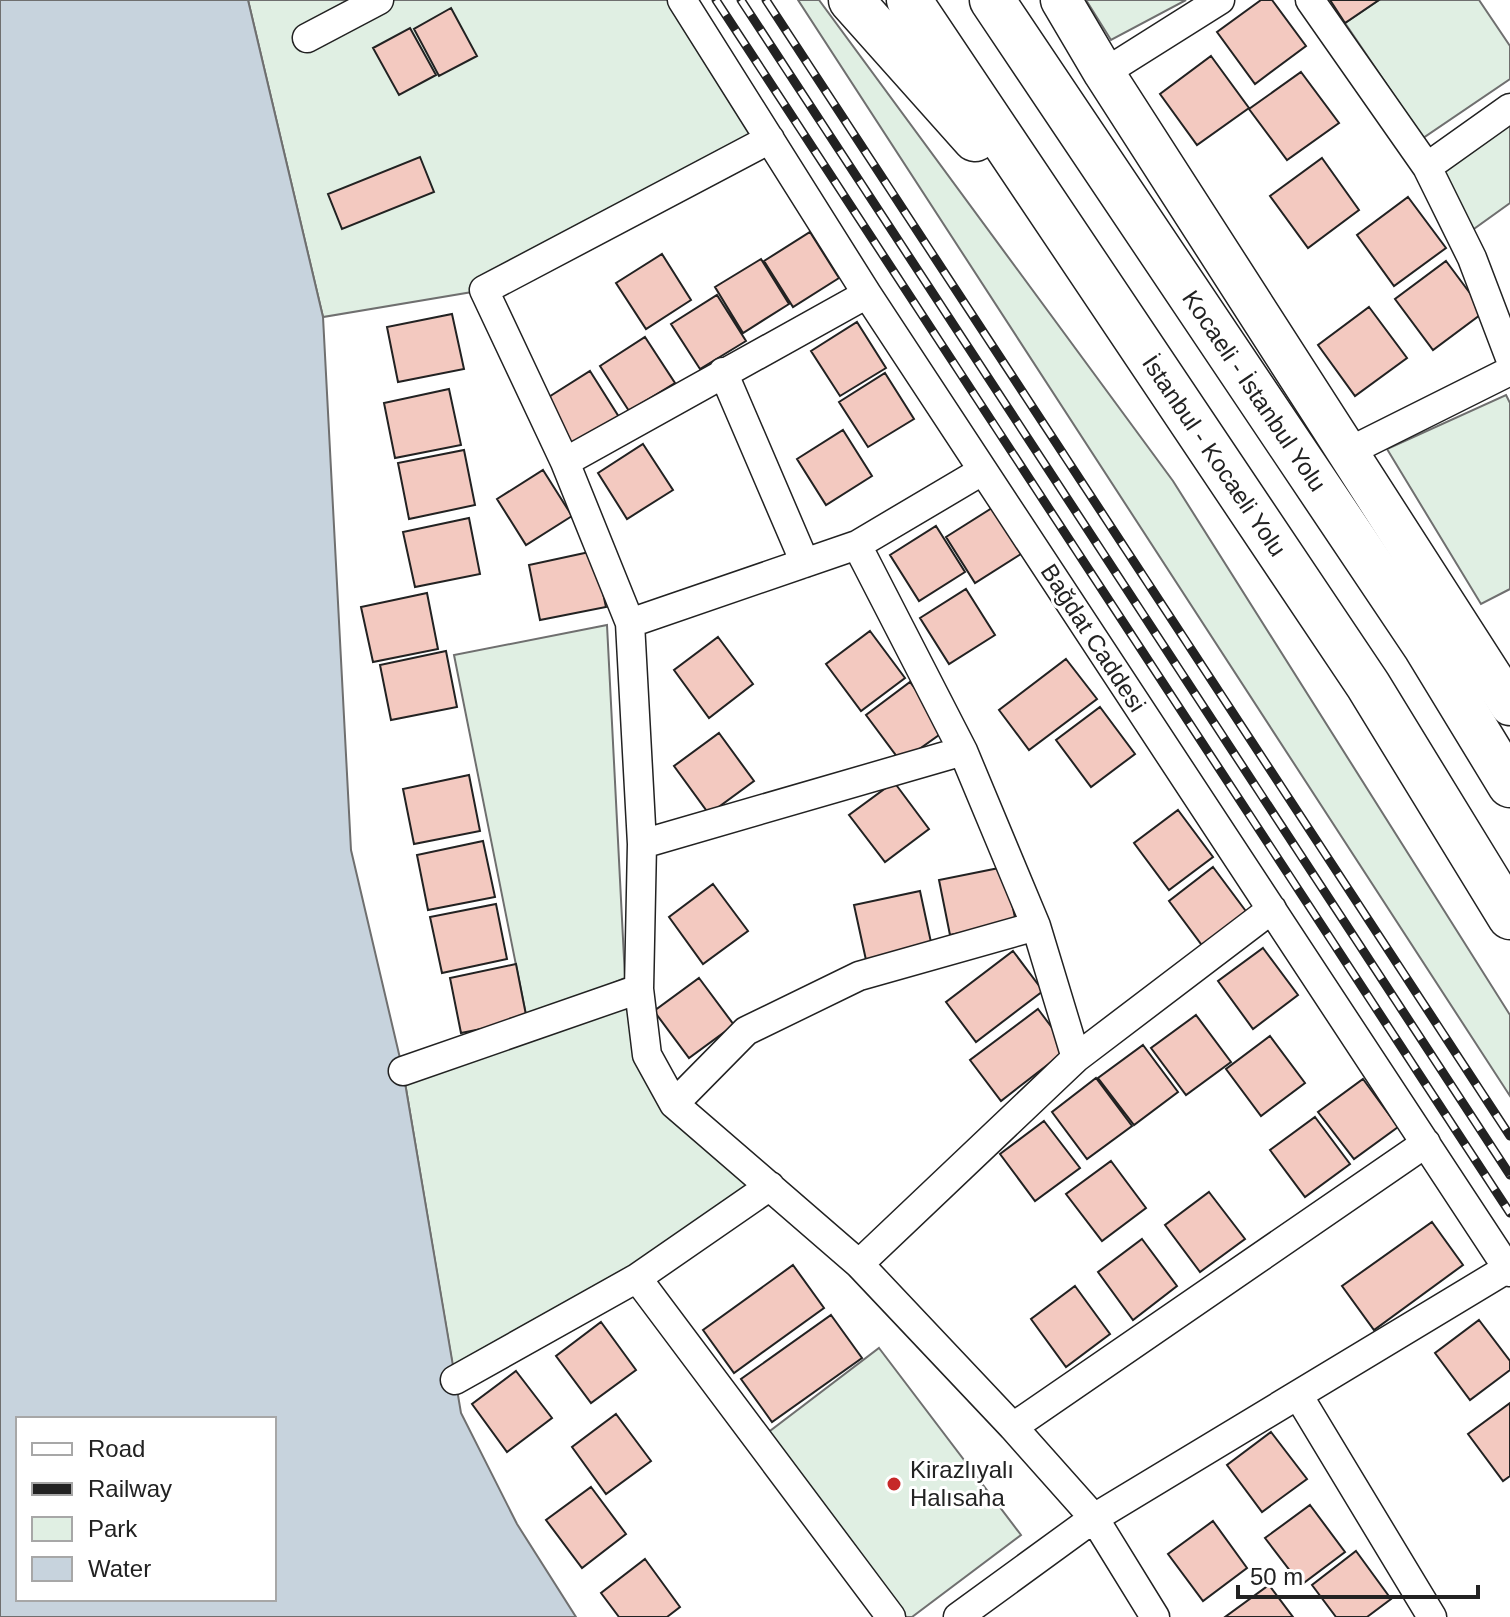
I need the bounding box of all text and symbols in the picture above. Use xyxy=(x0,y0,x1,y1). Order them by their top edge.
street label: Kocaeli - İstanbul Yolu xyxy=(1177,285,1332,496)
street label: İstanbul - Kocaeli Yolu xyxy=(1137,350,1292,561)
street label: Bağdat Caddesi xyxy=(1036,559,1151,717)
legend xyxy=(16,1417,276,1601)
text: Road xyxy=(88,1435,145,1462)
place label: Kirazlıyalı Halısaha xyxy=(910,1456,1014,1511)
text: Railway xyxy=(88,1475,172,1502)
marker: Kirazlıyalı Halısaha xyxy=(885,1475,903,1493)
text: Park xyxy=(88,1515,138,1542)
scale bar xyxy=(1238,1549,1478,1599)
text: Water xyxy=(88,1555,151,1582)
text: 50 m xyxy=(1250,1563,1303,1590)

